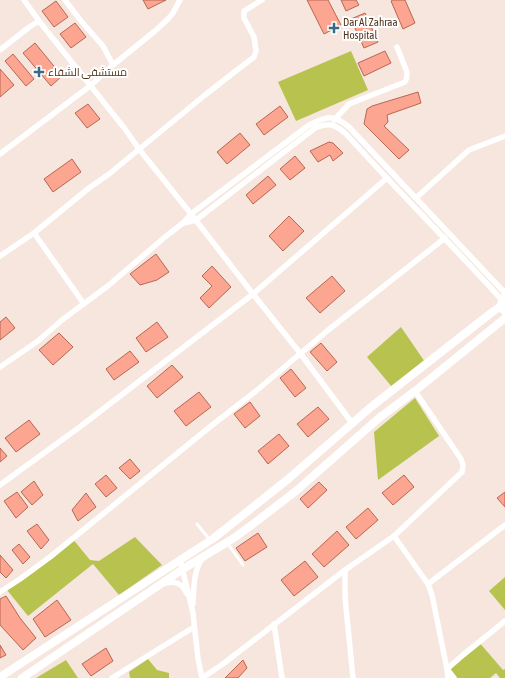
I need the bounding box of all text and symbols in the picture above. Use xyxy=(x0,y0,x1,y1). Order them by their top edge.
place label: Dar Al Zahraa Hospital xyxy=(343,16,398,41)
marker: Dar Al Zahraa Hospital xyxy=(328,22,340,34)
marker: مستشفى الشفاء xyxy=(33,66,45,78)
place label: مستشفى الشفاء xyxy=(48,66,127,79)

